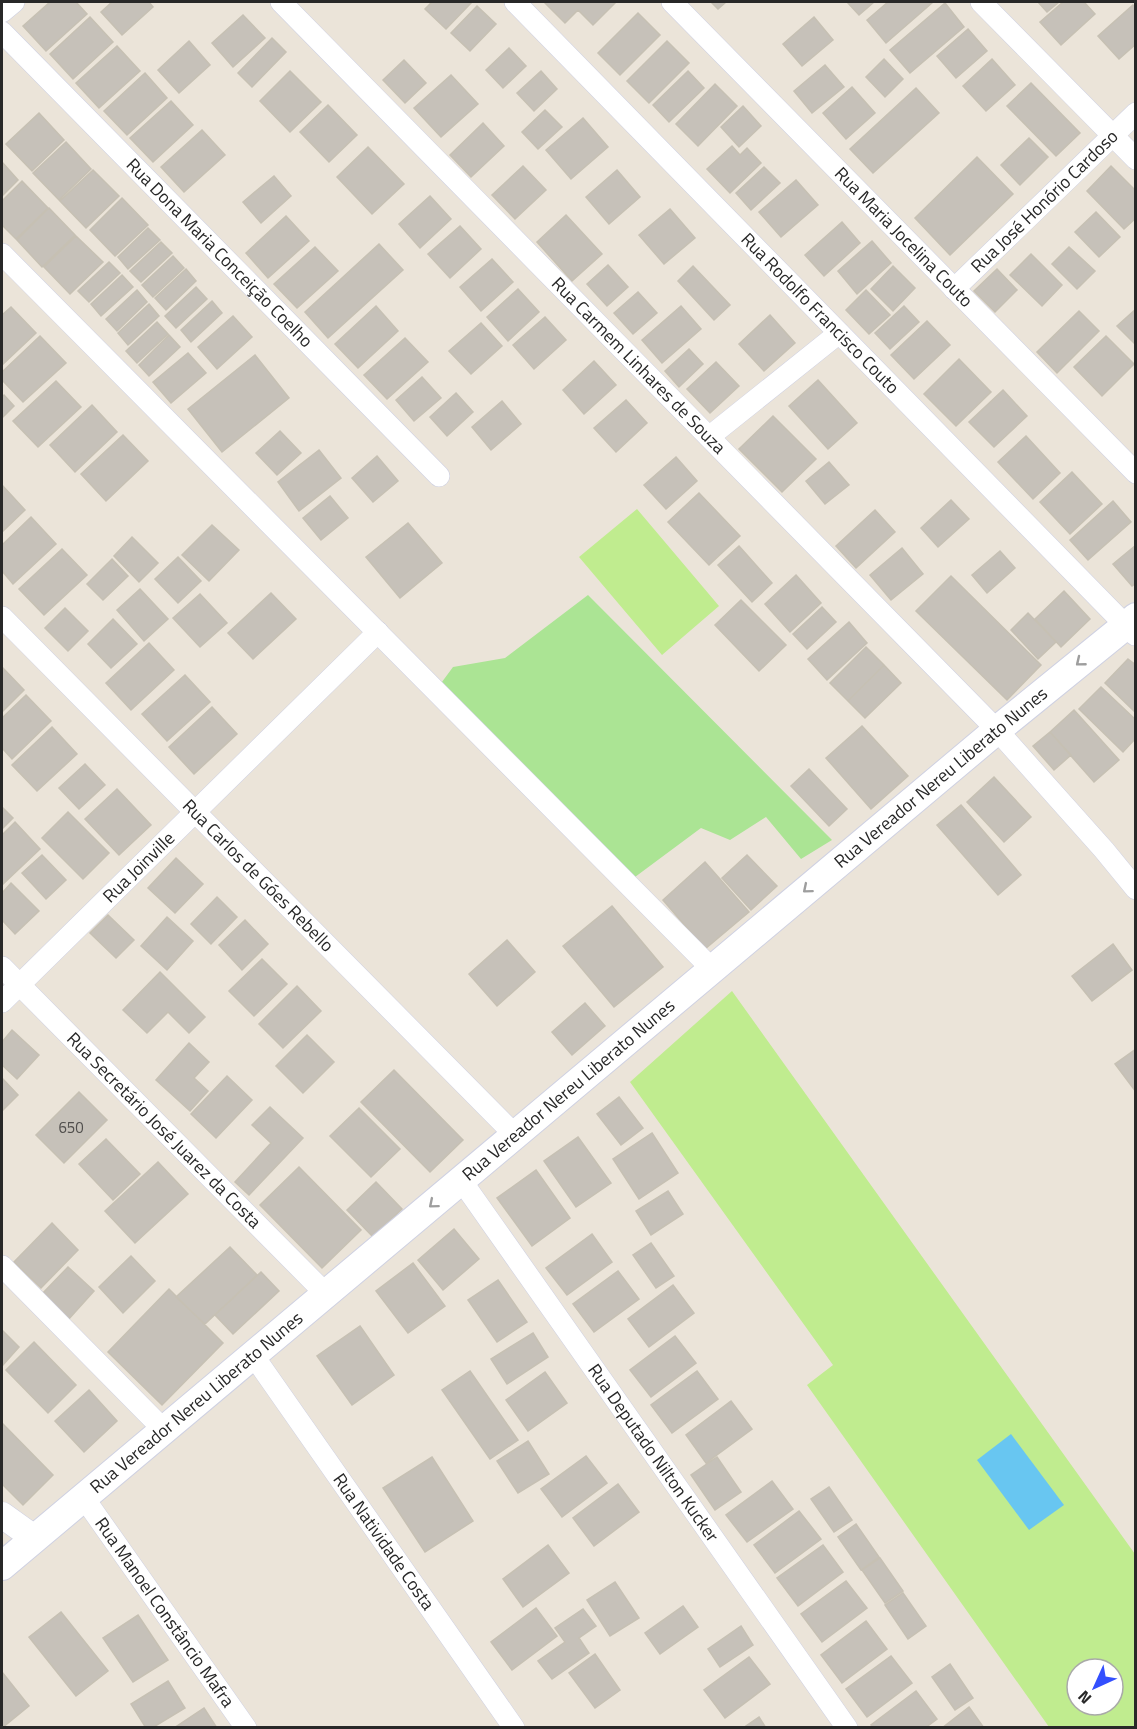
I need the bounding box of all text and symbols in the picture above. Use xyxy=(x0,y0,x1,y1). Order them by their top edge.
street label: Rua José Honório Cardoso xyxy=(964,123,1124,279)
street label: Rua Dona Maria Conceição Coelho xyxy=(120,152,319,353)
street label: Rua Maria Jocelina Couto xyxy=(828,160,979,313)
street label: Rua Rodolfo Francisco Couto xyxy=(735,226,906,400)
street label: Rua Carmem Linhares de Souza xyxy=(546,271,732,460)
one-way arrow xyxy=(1076,654,1087,665)
street label: Rua Vereador Nereu Liberato Nunes xyxy=(828,680,1053,874)
street label: Rua Carlos de Góes Rebello xyxy=(176,793,340,958)
street label: Rua Joinville xyxy=(96,825,181,909)
one-way arrow xyxy=(803,882,814,893)
street label: Rua Vereador Nereu Liberato Nunes xyxy=(456,992,681,1187)
street label: Rua Secretário José Juarez da Costa xyxy=(61,1026,268,1234)
house number: 650 xyxy=(58,1116,84,1139)
one-way arrow xyxy=(429,1196,440,1207)
street label: Rua Vereador Nereu Liberato Nunes xyxy=(84,1305,309,1500)
street label: Rua Deputado Nilton Kucker xyxy=(581,1358,726,1547)
street label: Rua Natividade Costa xyxy=(327,1468,442,1616)
street label: Rua Manoel Constâncio Mafra xyxy=(89,1512,241,1713)
north arrow xyxy=(1065,1657,1125,1717)
text: N xyxy=(1072,1685,1097,1710)

